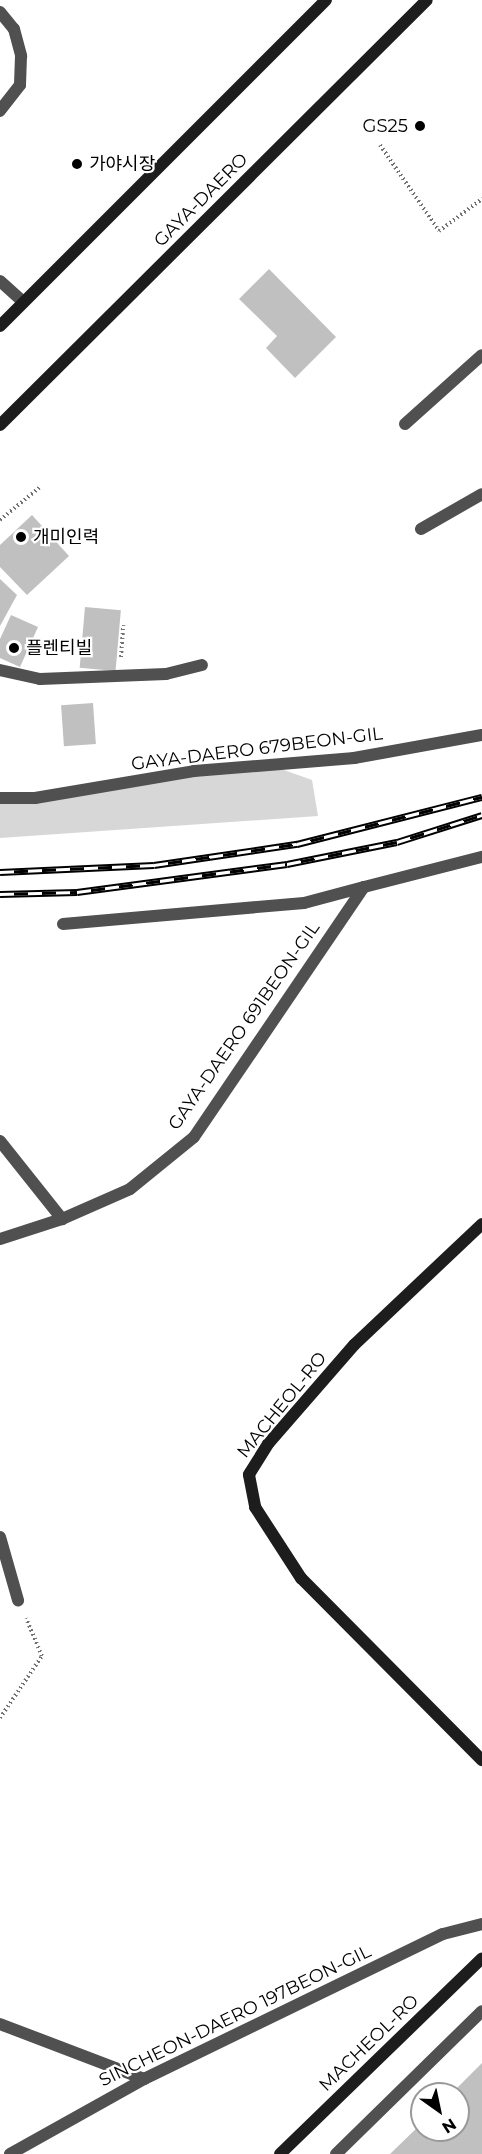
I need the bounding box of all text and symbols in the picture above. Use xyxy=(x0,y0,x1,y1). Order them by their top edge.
place label: GS25 xyxy=(363,115,408,137)
marker: GS25 xyxy=(413,119,427,133)
street label: GAYA-DAERO xyxy=(150,149,252,251)
place label: 가야시장 xyxy=(89,153,155,175)
marker: 가야시장 xyxy=(70,157,84,171)
place label: 개미인력 xyxy=(33,526,99,548)
marker: 개미인력 xyxy=(14,530,28,544)
place label: 플렌티빌 xyxy=(26,637,92,659)
marker: 플렌티빌 xyxy=(7,641,21,655)
street label: GAYA-DAERO 679BEON-GIL xyxy=(130,723,384,775)
street label: GAYA-DAERO 691BEON-GIL xyxy=(164,918,324,1134)
street label: MACHEOL-RO xyxy=(233,1348,331,1462)
street label: SINCHEON-DAERO 197BEON-GIL xyxy=(96,1941,374,2091)
street label: MACHEOL-RO xyxy=(315,1990,423,2096)
north arrow xyxy=(410,2082,470,2142)
text: N xyxy=(438,2114,460,2137)

